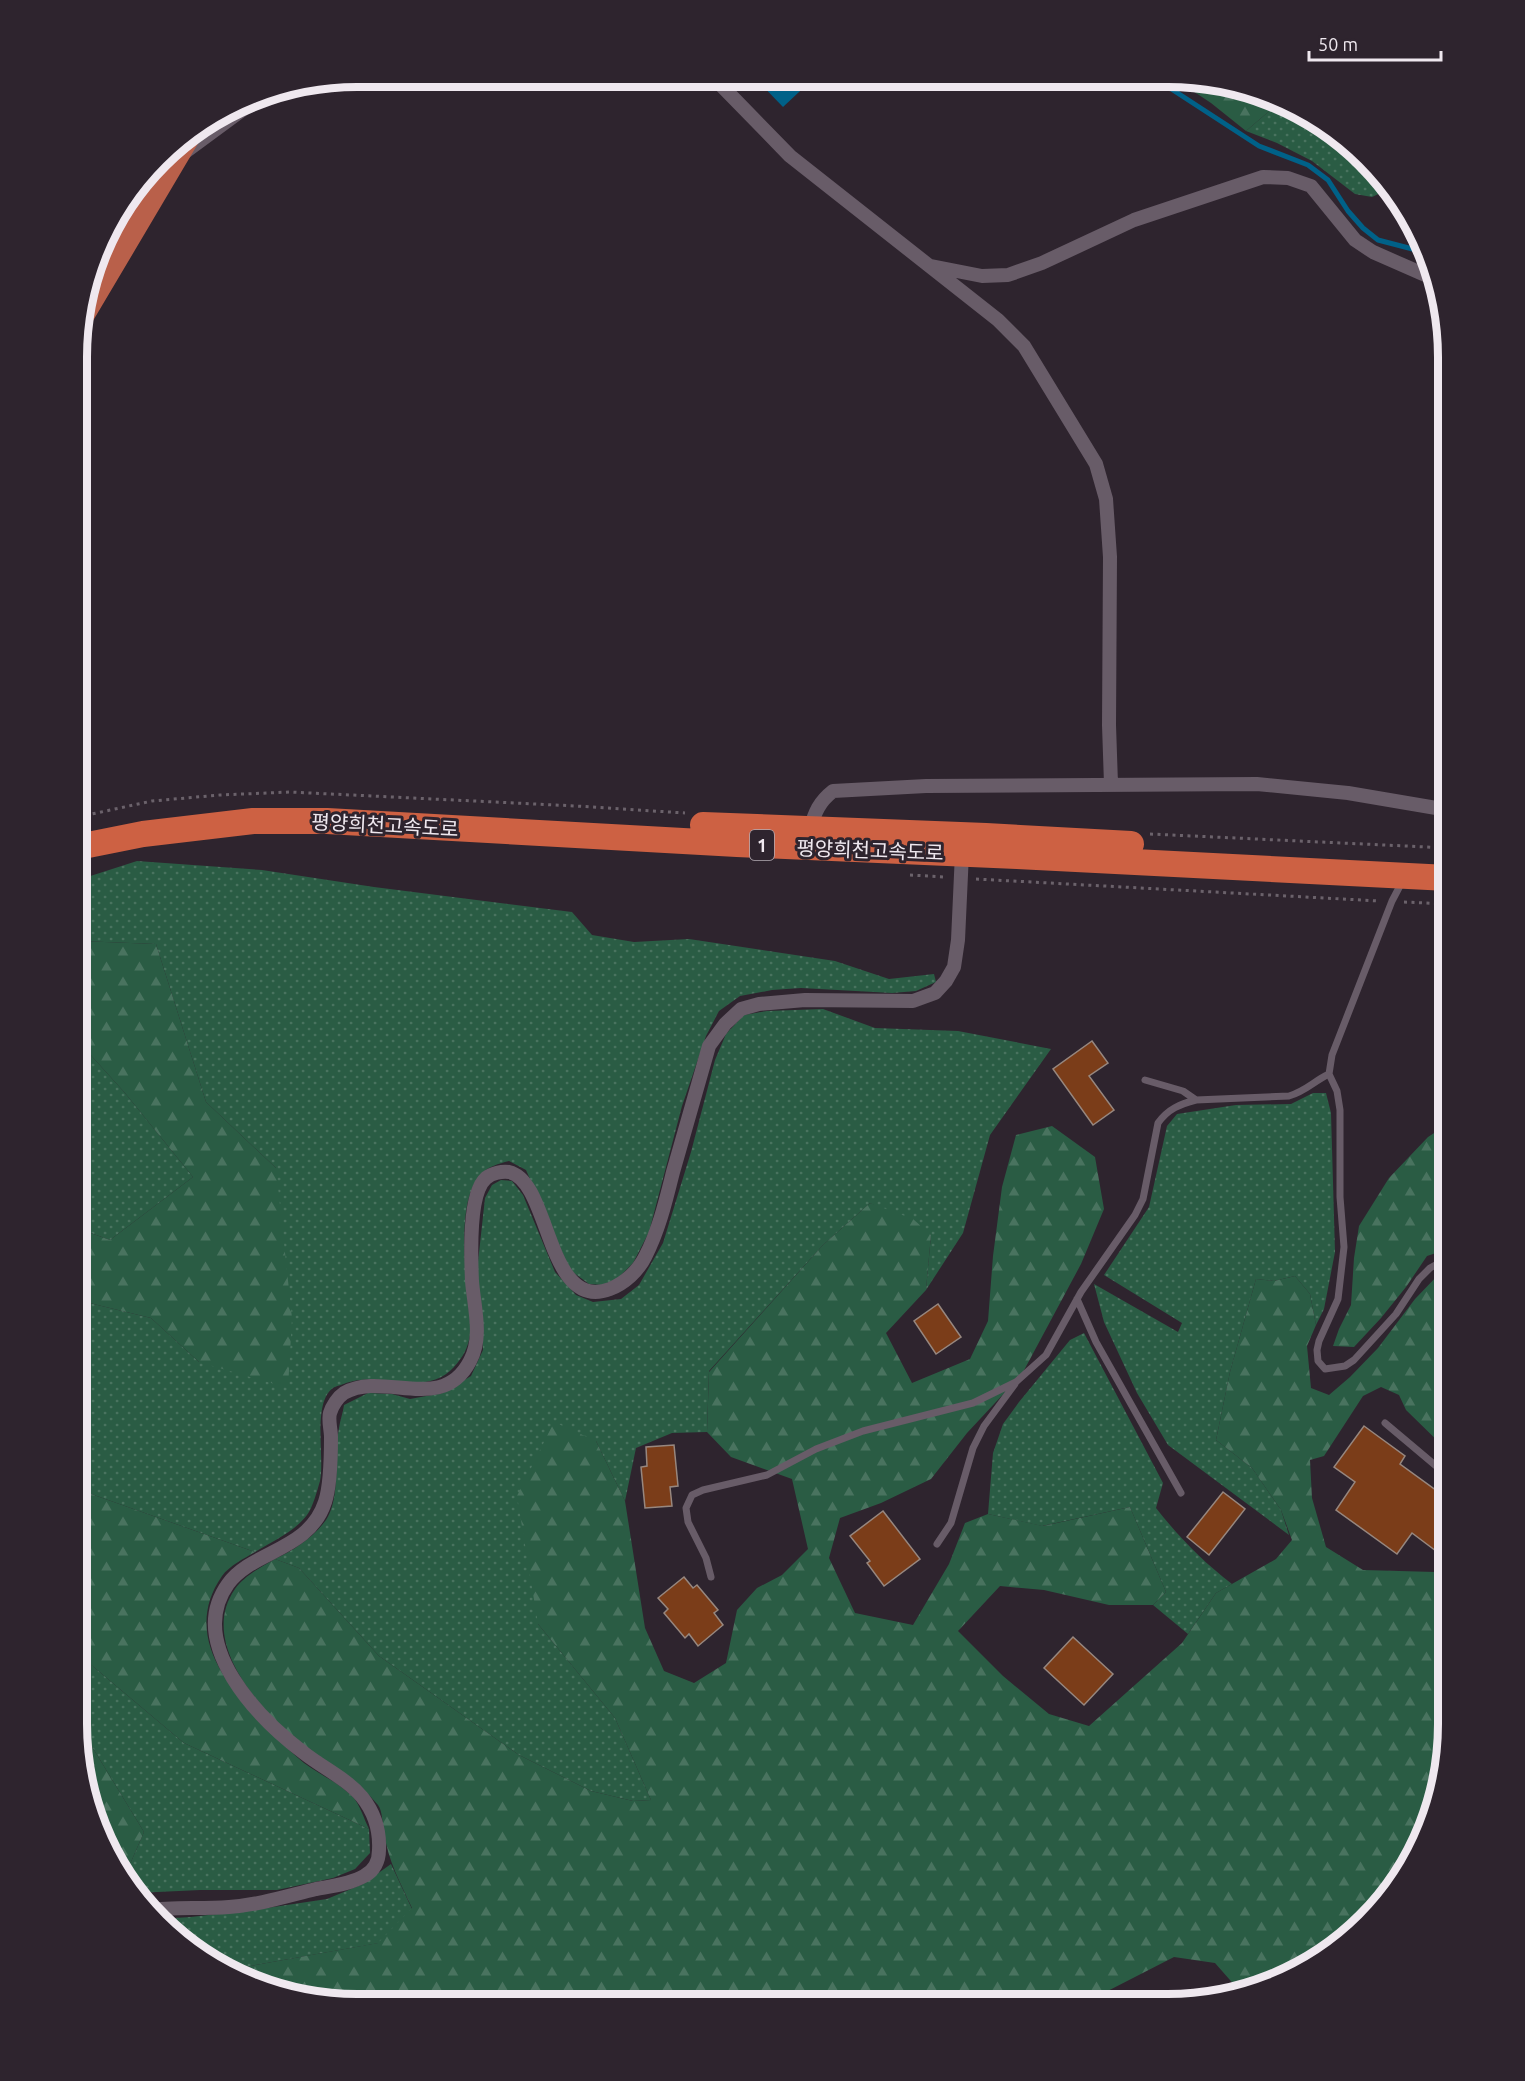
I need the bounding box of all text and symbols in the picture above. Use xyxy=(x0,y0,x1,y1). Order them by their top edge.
scale bar xyxy=(1309,24,1441,62)
text: 50 m xyxy=(1318,34,1358,54)
street label: 평양희천고속도로 xyxy=(311,810,459,840)
road number: 1 xyxy=(750,830,774,860)
street label: 평양희천고속도로 xyxy=(796,836,944,864)

